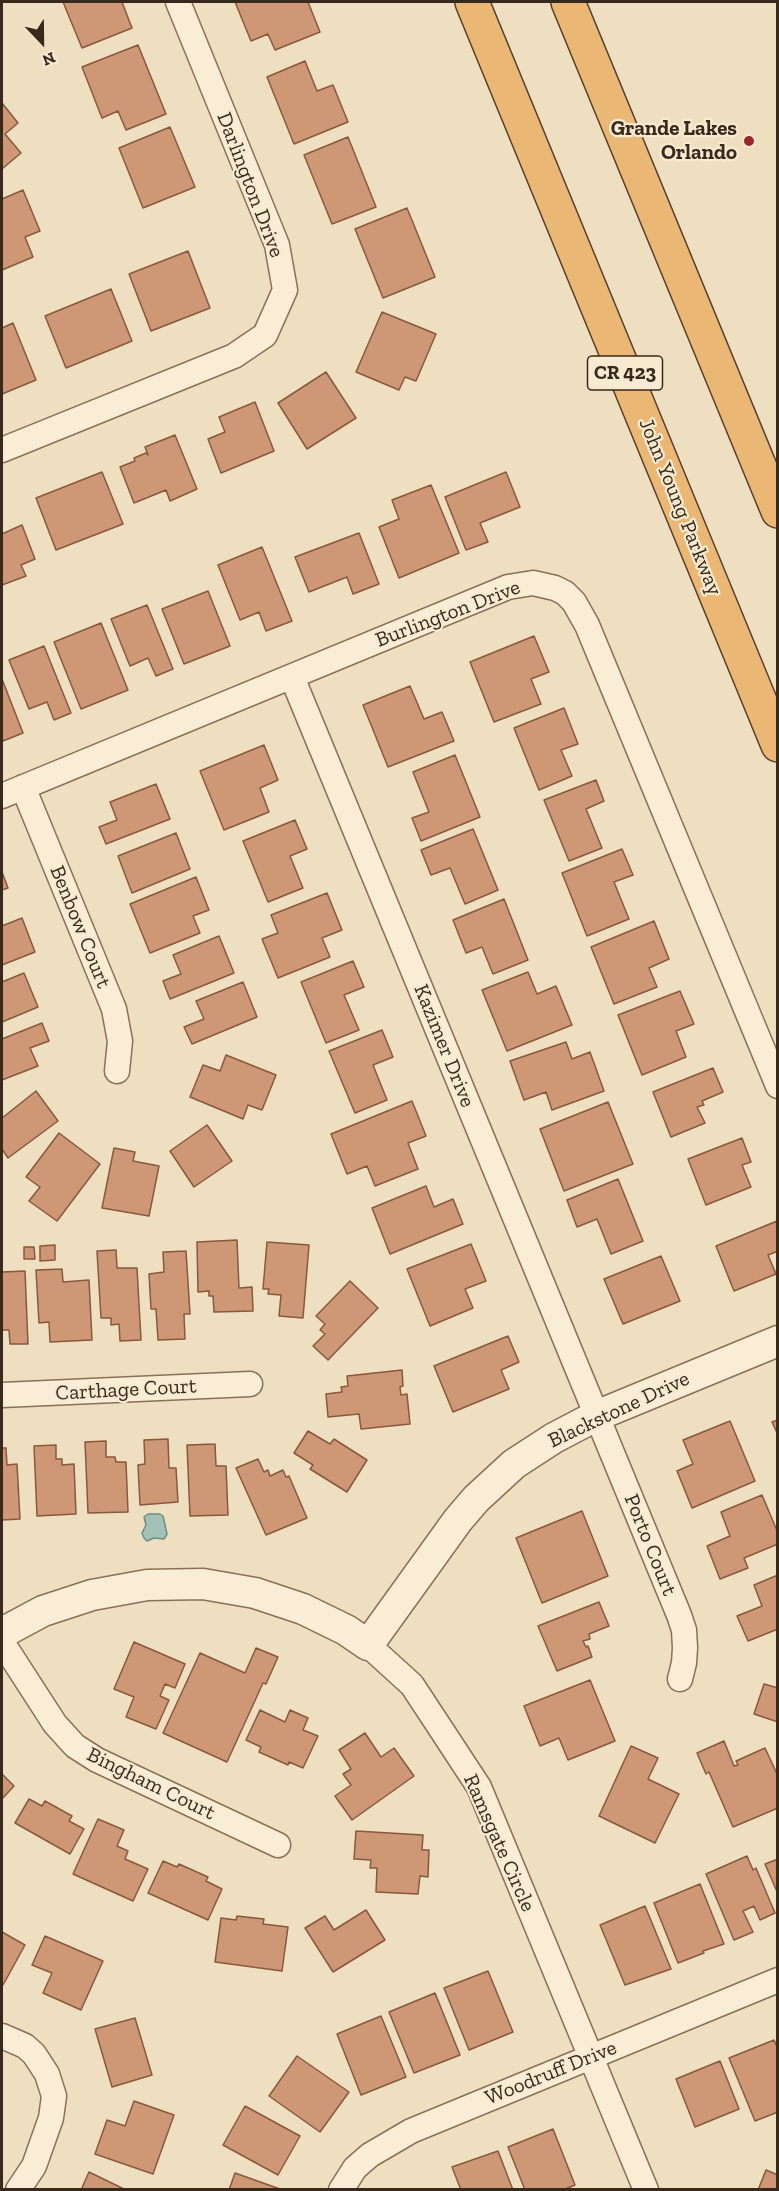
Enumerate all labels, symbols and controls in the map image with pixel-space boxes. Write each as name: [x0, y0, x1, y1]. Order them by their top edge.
north arrow: [12, 12, 72, 72]
text: N: [40, 48, 58, 70]
street label: Darlington Drive: [211, 109, 289, 261]
place label: Grande Lakes Orlando: [611, 116, 737, 166]
marker: Grande Lakes Orlando: [742, 134, 756, 148]
road number: CR 423: [588, 356, 662, 390]
street label: John Young Parkway: [633, 415, 727, 599]
street label: Burlington Drive: [372, 575, 524, 653]
street label: Benbow Court: [44, 862, 116, 992]
street label: Kazimer Drive: [408, 981, 480, 1111]
street label: Blackstone Drive: [544, 1366, 694, 1454]
street label: Carthage Court: [55, 1374, 197, 1406]
street label: Porto Court: [618, 1491, 682, 1599]
street label: Bingham Court: [83, 1742, 219, 1826]
street label: Ramsgate Circle: [457, 1770, 541, 1916]
street label: Woodruff Drive: [482, 2035, 620, 2111]

